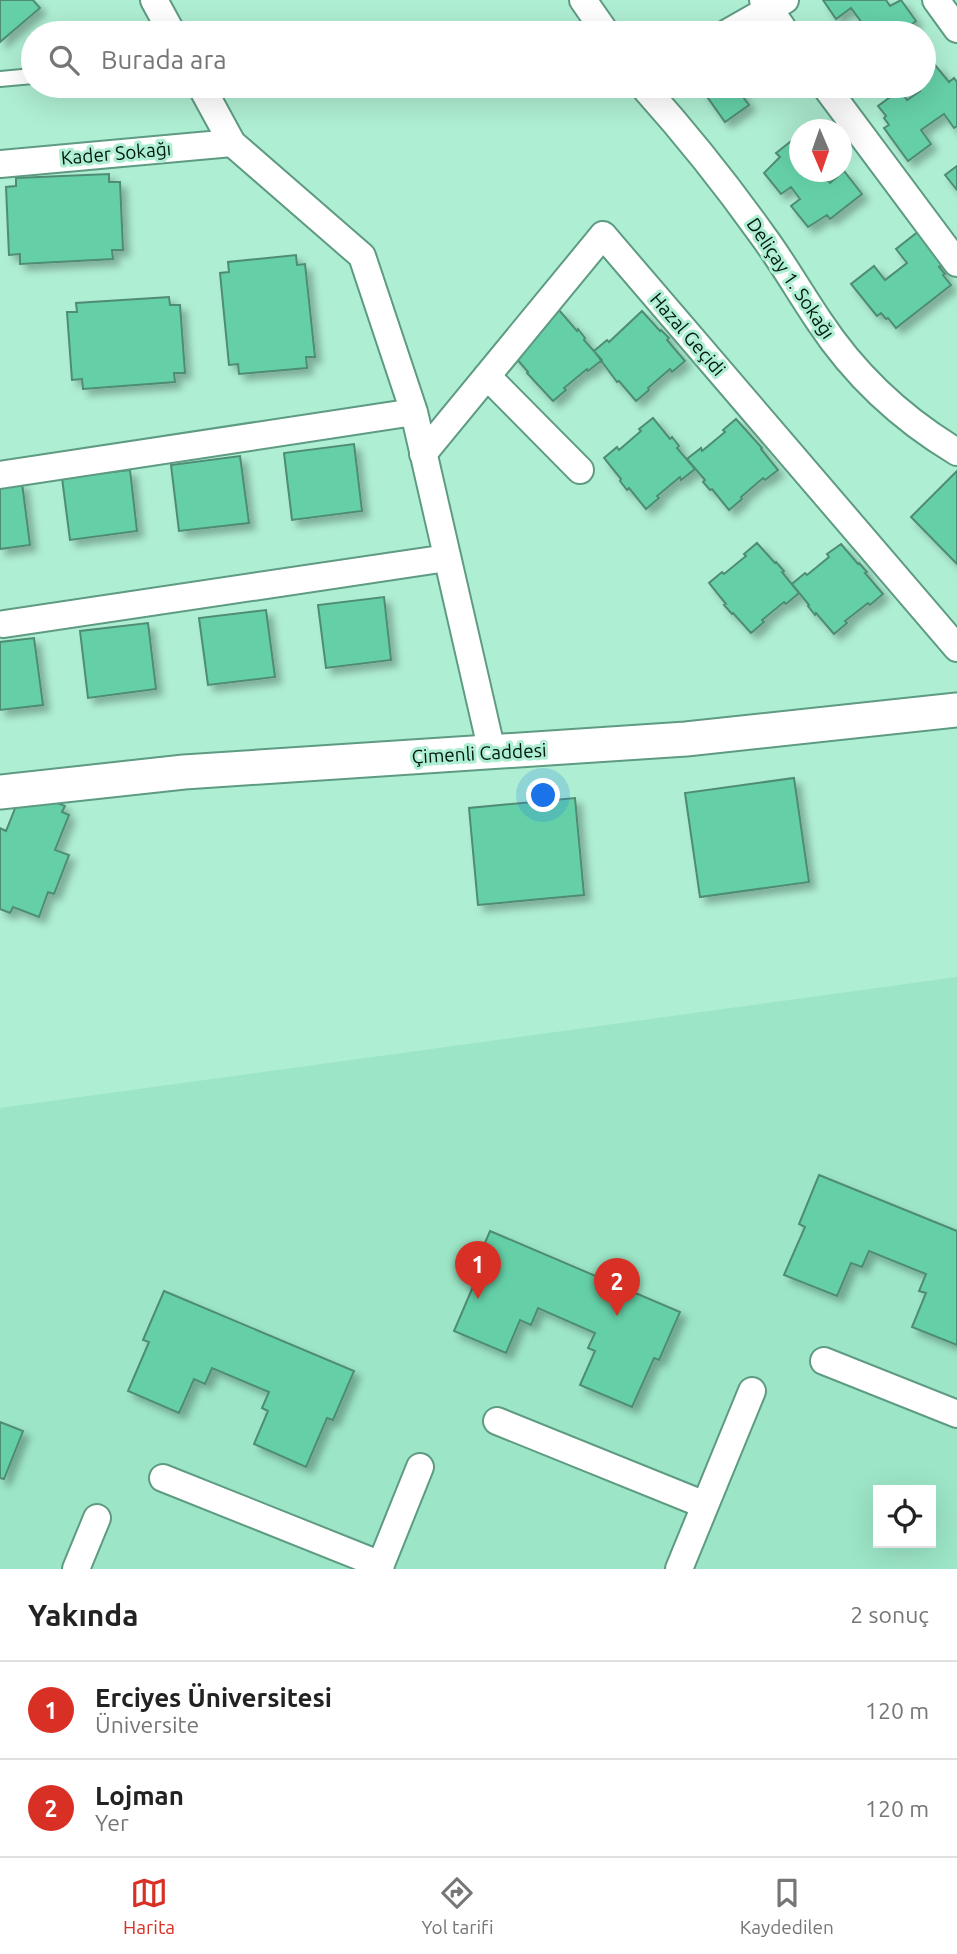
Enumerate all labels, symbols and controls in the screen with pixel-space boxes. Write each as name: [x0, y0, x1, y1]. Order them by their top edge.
search box: [21, 21, 936, 98]
icon: search: [45, 41, 83, 79]
text: Burada ara: [101, 45, 227, 74]
north arrow: [789, 119, 852, 182]
street label: Kader Sokağı: [60, 137, 172, 169]
street label: Deliçay 1. Sokağı: [742, 213, 840, 343]
street label: Hazal Geçidi: [646, 288, 730, 380]
street label: Çimenli Caddesi: [411, 738, 547, 768]
your location: [526, 778, 560, 812]
pin: 1: [455, 1241, 501, 1299]
pin: 2: [594, 1258, 640, 1316]
map controls: [873, 1485, 936, 1548]
button: locate: [873, 1485, 936, 1548]
text: Yakında: [28, 1598, 139, 1632]
text: 2 sonuç: [850, 1602, 929, 1627]
text: Erciyes Üniversitesi: [95, 1683, 332, 1712]
text: 1: [45, 1698, 57, 1723]
text: 120 m: [865, 1698, 929, 1723]
text: Üniversite: [95, 1712, 199, 1737]
text: Lojman: [95, 1781, 184, 1810]
text: 2: [45, 1796, 57, 1821]
text: 120 m: [865, 1796, 929, 1821]
text: Yer: [95, 1810, 129, 1835]
tab: Harita: [123, 1874, 175, 1938]
tab: Yol tarifi: [421, 1874, 494, 1938]
tab: Kaydedilen: [740, 1874, 834, 1938]

